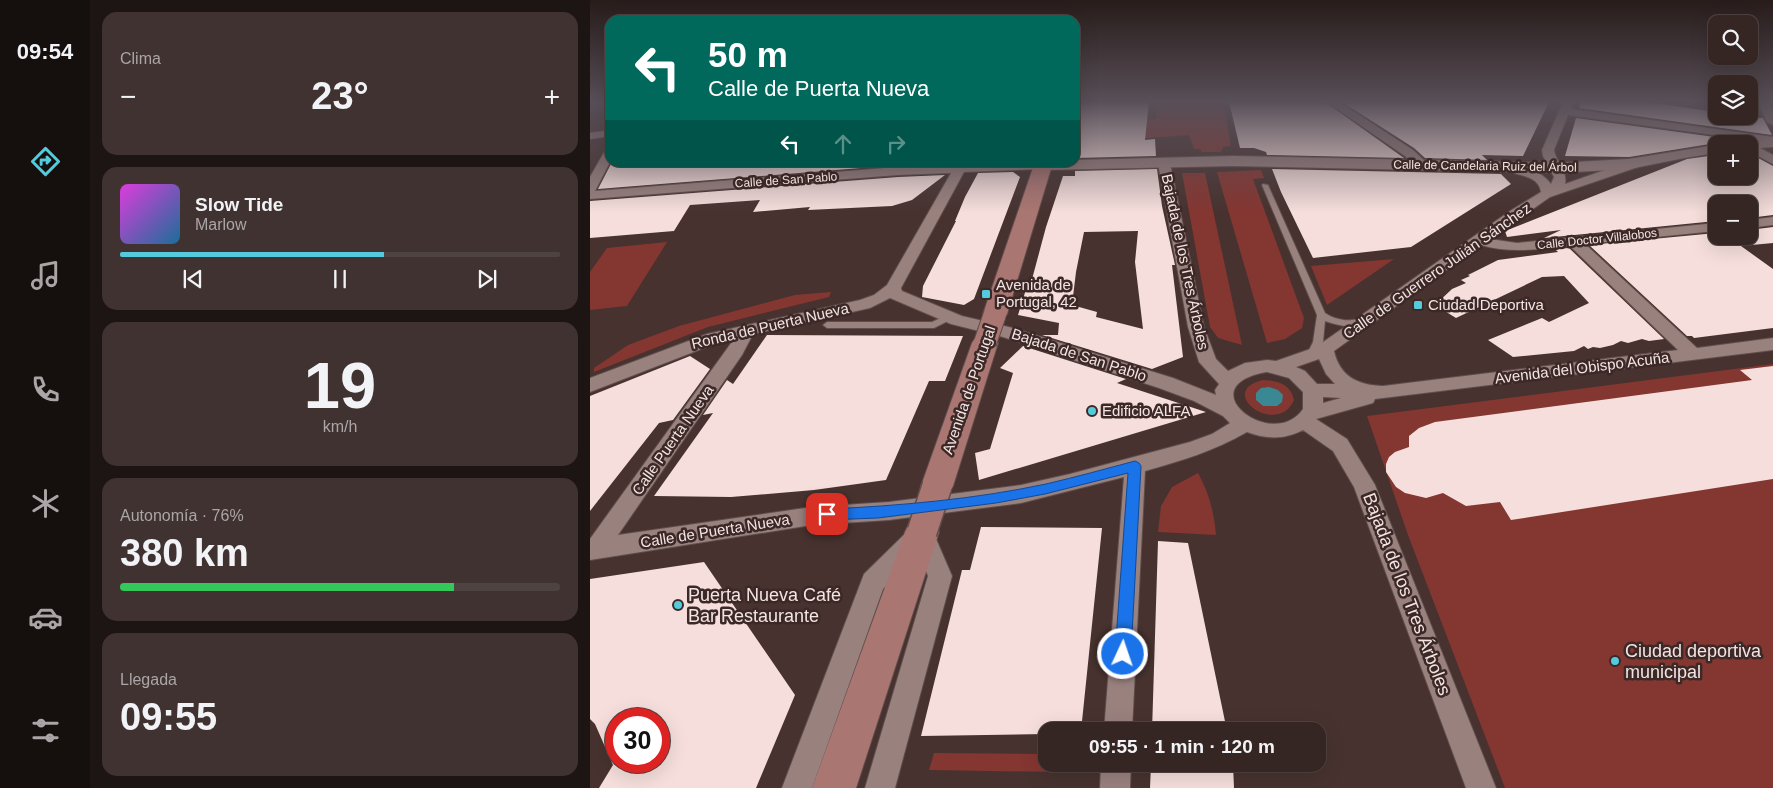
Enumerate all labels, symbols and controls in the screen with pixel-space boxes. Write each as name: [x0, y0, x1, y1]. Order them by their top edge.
map controls: [1708, 15, 1758, 245]
button: search: [1708, 15, 1758, 65]
icon: left: [625, 35, 690, 100]
text: 50 m: [708, 35, 788, 74]
text: 09:54: [17, 39, 73, 64]
text: Clima: [120, 50, 161, 67]
text: 23°: [311, 75, 369, 117]
button: layers: [1708, 75, 1758, 125]
text: Calle de Puerta Nueva: [708, 76, 929, 101]
text: −: [120, 81, 136, 112]
text: +: [544, 81, 560, 112]
icon: left: [776, 130, 804, 158]
icon: ahead: [829, 130, 857, 158]
icon: right: [882, 130, 910, 158]
button: +: [1708, 135, 1758, 185]
icon: directions: [28, 144, 63, 179]
street label: Calle de Candelaria Ruiz del Árbol: [1393, 156, 1577, 175]
street label: Calle de San Pablo: [734, 169, 838, 191]
street label: Bajada de los Tres Árboles: [1159, 172, 1212, 351]
text: Slow Tide: [195, 194, 283, 215]
button: −: [1708, 195, 1758, 245]
street label: Calle de Guerrero Julián Sánchez: [1340, 199, 1534, 342]
text: Marlow: [195, 216, 247, 233]
street label: Calle Doctor Villalobos: [1536, 226, 1658, 252]
icon: music: [28, 258, 63, 293]
icon: previous: [179, 265, 207, 293]
icon: pause: [326, 265, 354, 293]
icon: next: [473, 265, 501, 293]
place label: Avenida de Portugal, 42: [996, 276, 1077, 310]
marker: Avenida de Portugal, 42: [980, 288, 992, 300]
place label: Ciudad Deportiva: [1428, 296, 1545, 313]
street label: Ronda de Puerta Nueva: [690, 299, 851, 352]
marker: Ciudad Deportiva: [1412, 299, 1424, 311]
street label: Avenida de Portugal: [939, 323, 999, 456]
street label: Bajada de San Pablo: [1010, 325, 1149, 384]
street label: Avenida del Obispo Acuña: [1494, 348, 1671, 387]
text: 19: [304, 349, 376, 422]
icon: phone: [28, 372, 63, 407]
street label: Calle Puerta Nueva: [628, 381, 717, 498]
place label: Edificio ALFA: [1102, 402, 1190, 419]
marker: Edificio ALFA: [1086, 405, 1098, 417]
text: km/h: [323, 418, 357, 435]
icon: climate: [28, 486, 63, 521]
street label: Bajada de los Tres Árboles: [1359, 490, 1455, 698]
pin: [806, 493, 848, 535]
icon: arrive: [813, 500, 841, 528]
text: Autonomía · 76%: [120, 507, 244, 524]
street label: Calle de Puerta Nueva: [639, 510, 791, 551]
text: 380 km: [120, 532, 249, 574]
place label: Puerta Nueva Café Bar Restaurante: [688, 585, 841, 626]
marker: Puerta Nueva Café Bar Restaurante: [672, 599, 684, 611]
icon: car: [28, 600, 63, 635]
position arrow: [1096, 627, 1148, 679]
place label: Ciudad deportiva municipal: [1625, 641, 1762, 682]
marker: Ciudad deportiva municipal: [1609, 655, 1621, 667]
text: Llegada: [120, 671, 177, 688]
text: 09:55: [120, 696, 217, 738]
speed limit sign: 30: [605, 708, 670, 773]
icon: filters: [28, 713, 63, 748]
text: 09:55 · 1 min · 120 m: [1089, 736, 1275, 757]

